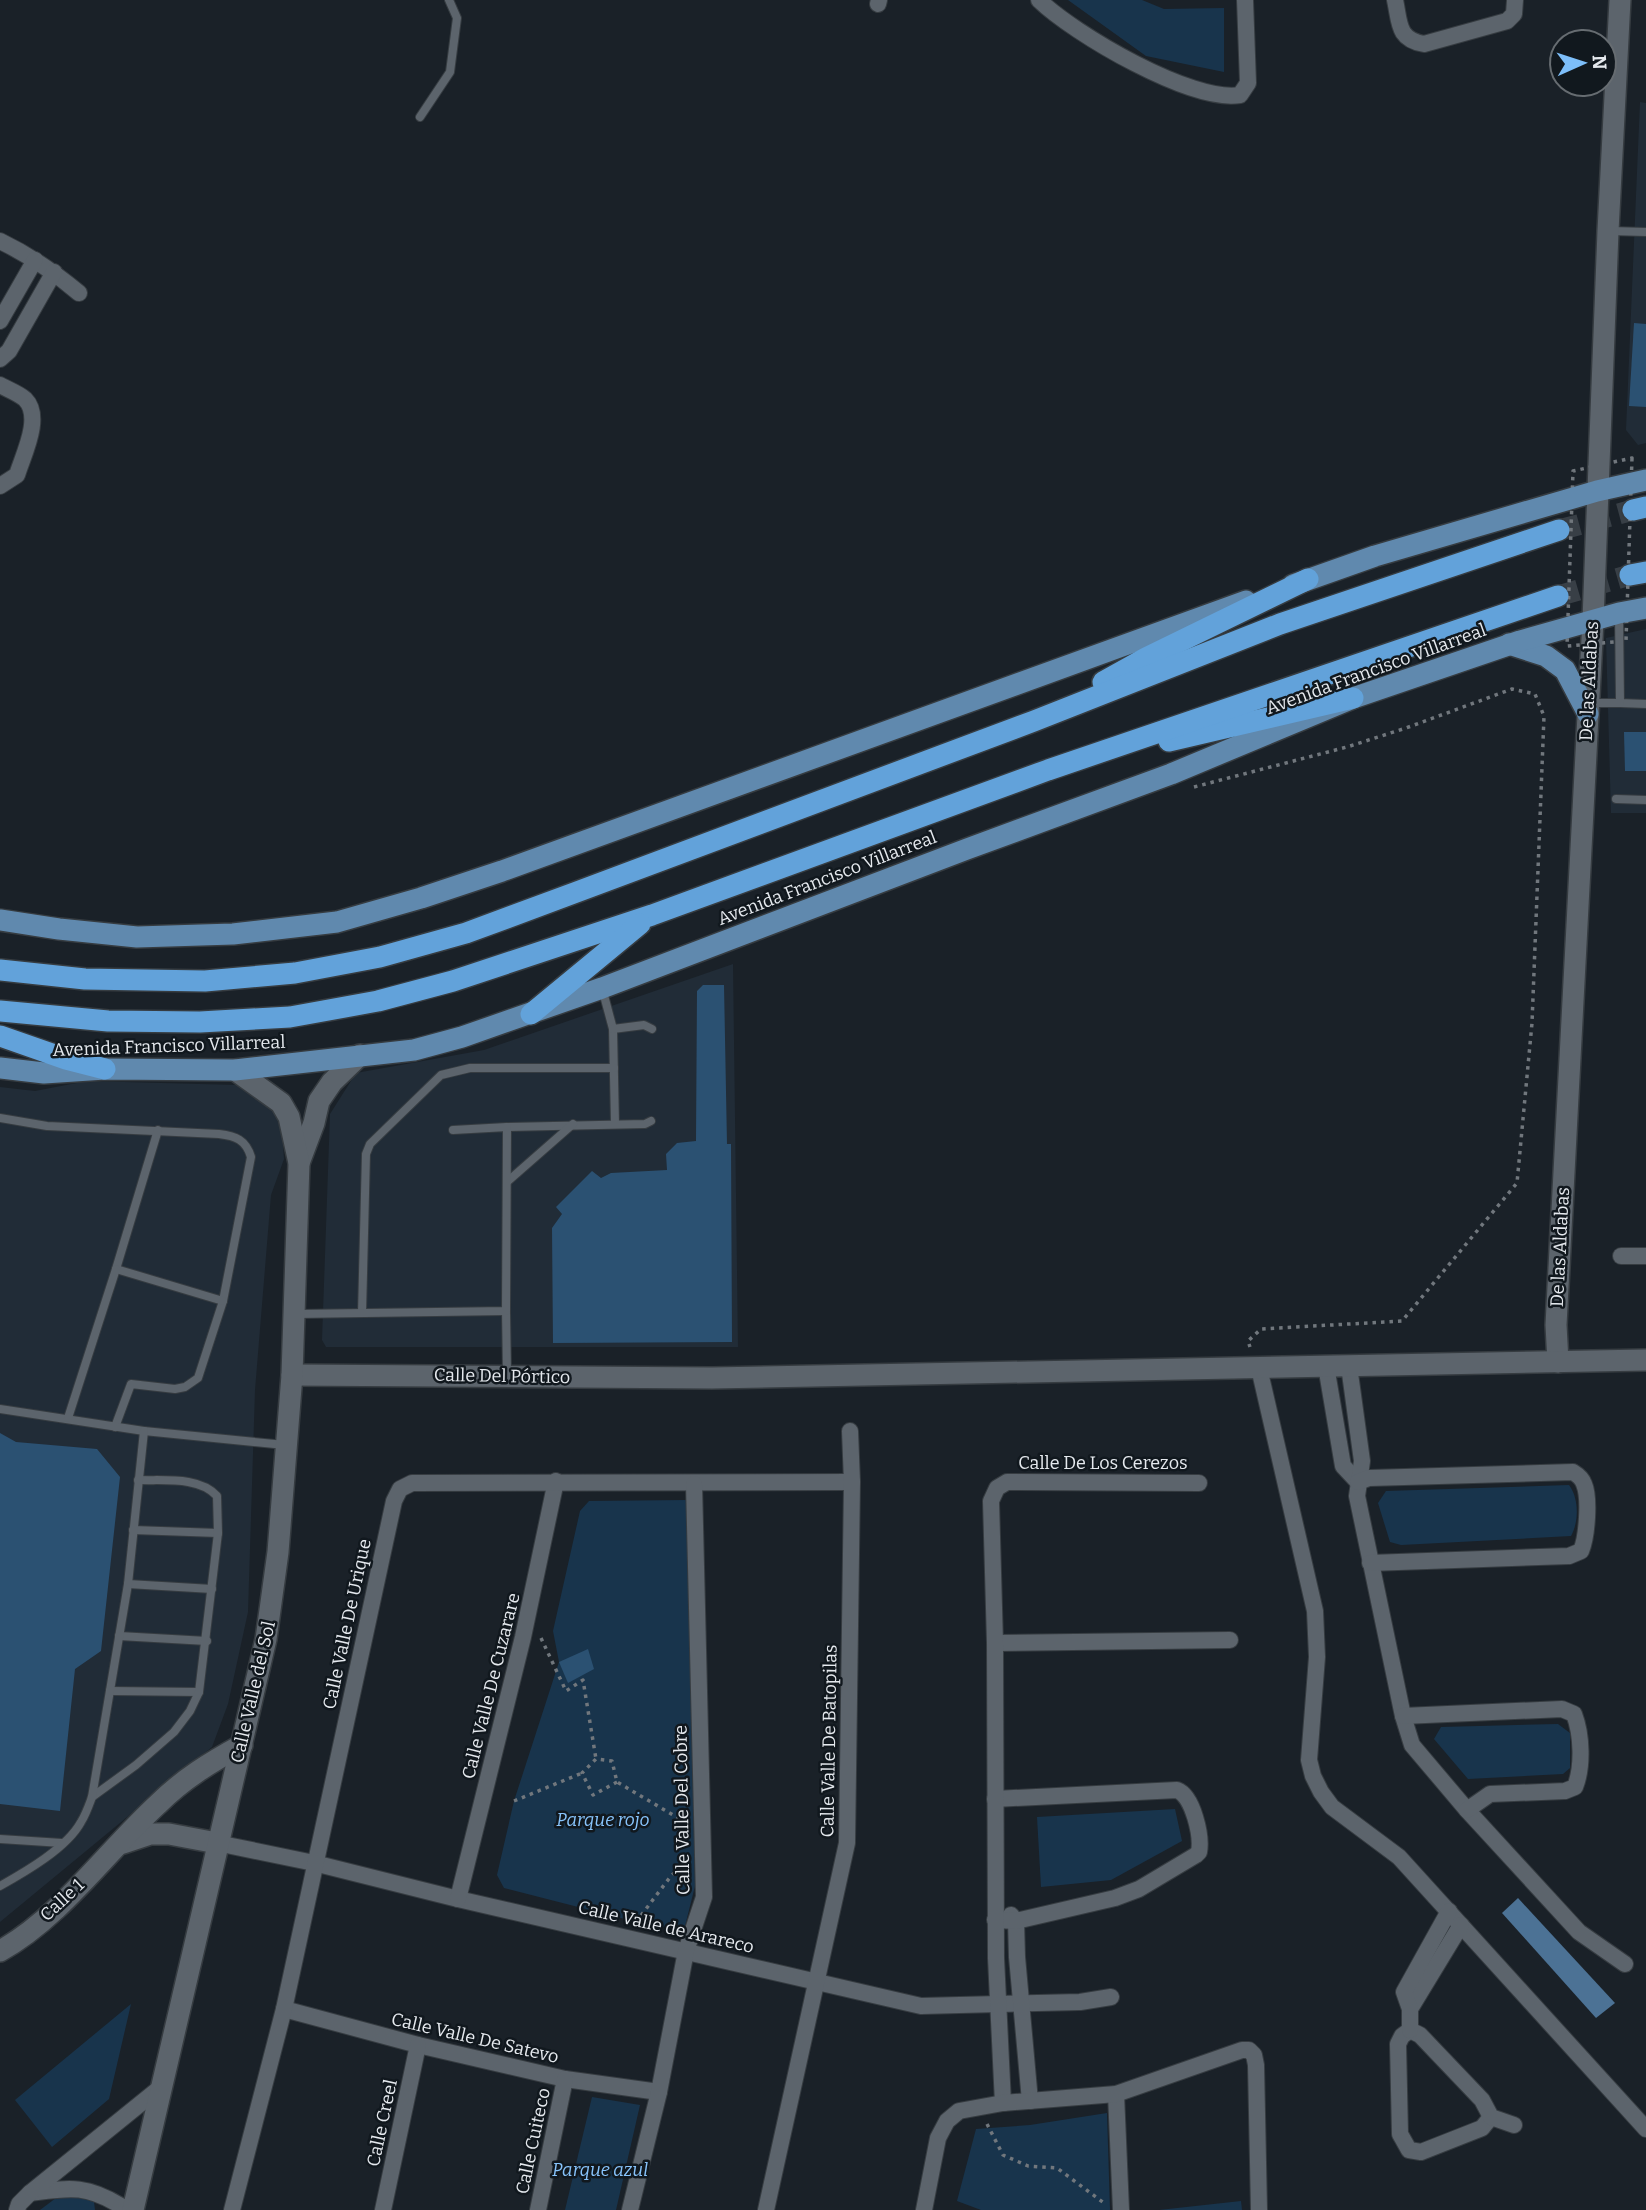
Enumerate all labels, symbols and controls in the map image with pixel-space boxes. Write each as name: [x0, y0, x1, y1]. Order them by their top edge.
north arrow: [1548, 28, 1618, 98]
text: N: [1588, 54, 1611, 70]
street label: Avenida Francisco Villarreal: [1263, 619, 1489, 719]
street label: De las Aldabas: [1575, 620, 1603, 742]
street label: Avenida Francisco Villarreal: [714, 826, 940, 930]
street label: Avenida Francisco Villarreal: [52, 1031, 286, 1061]
street label: De las Aldabas: [1546, 1186, 1574, 1308]
street label: Calle Del Pórtico: [434, 1364, 570, 1388]
street label: Calle De Los Cerezos: [1018, 1452, 1188, 1474]
street label: Calle Valle De Urique: [318, 1537, 376, 1711]
street label: Calle Valle De Cuzarare: [457, 1591, 525, 1781]
street label: Calle Valle del Sol: [226, 1619, 280, 1765]
street label: Calle Valle De Batopilas: [816, 1644, 842, 1838]
street label: Calle Valle Del Cobre: [670, 1725, 694, 1895]
park label: Parque rojo: [556, 1809, 650, 1831]
street label: Calle 1: [35, 1874, 89, 1926]
street label: Calle Valle de Arareco: [576, 1896, 756, 1958]
street label: Calle Valle De Satevo: [389, 2008, 561, 2068]
street label: Calle Creel: [362, 2077, 402, 2169]
street label: Calle Cuiteco: [511, 2086, 555, 2196]
park label: Parque azul: [552, 2159, 648, 2181]

